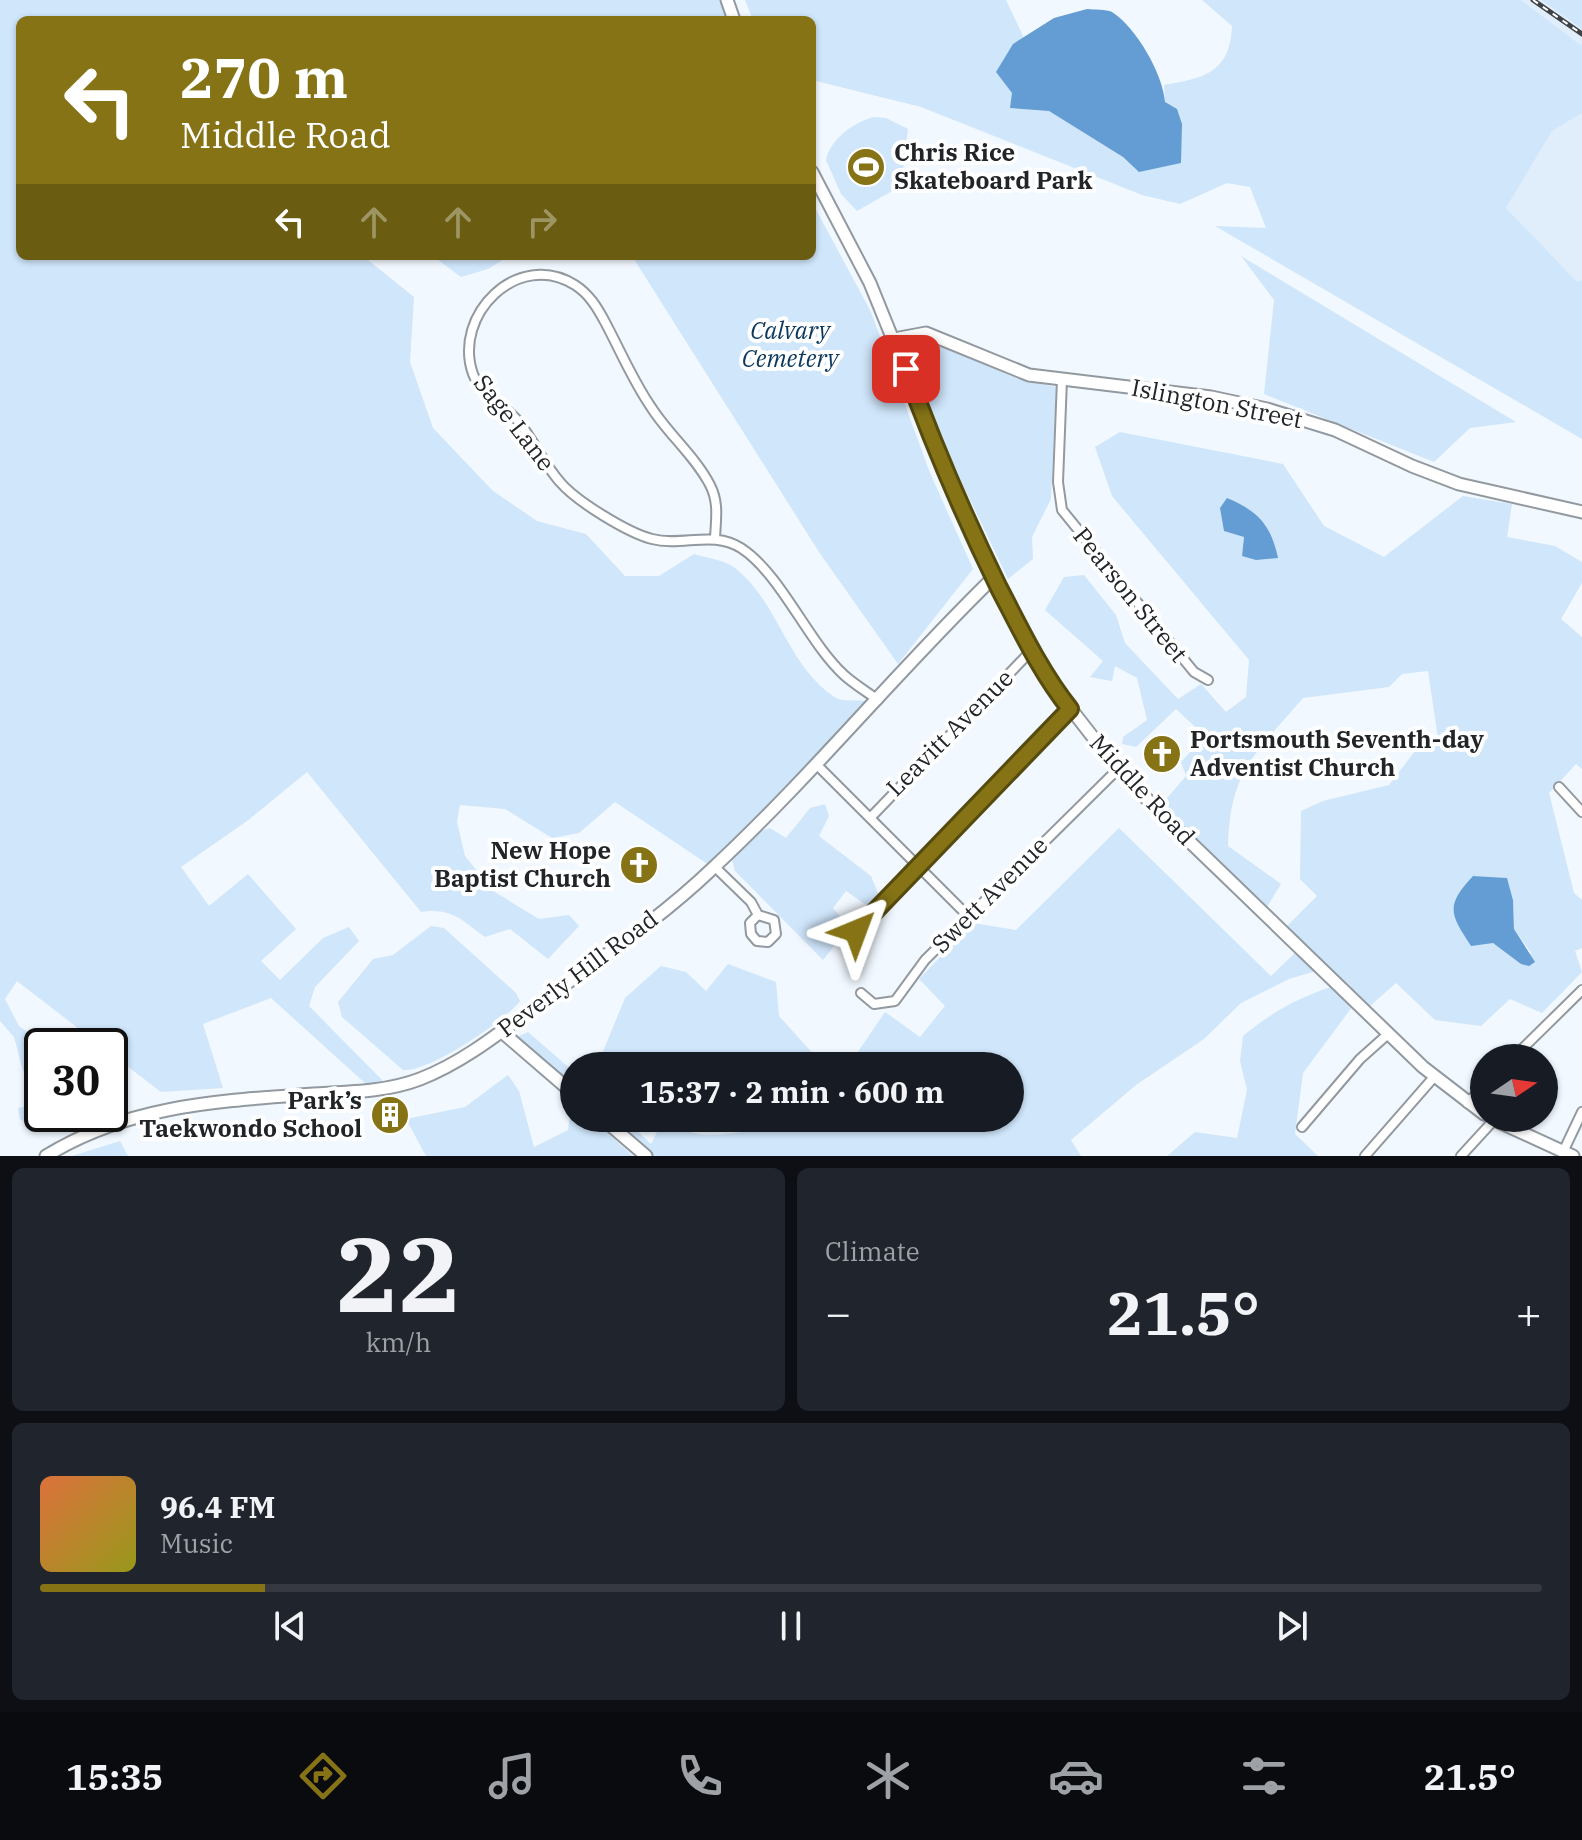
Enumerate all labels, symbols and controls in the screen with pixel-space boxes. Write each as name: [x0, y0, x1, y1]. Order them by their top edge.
text: 270 m: [180, 41, 348, 113]
icon: left: [48, 48, 152, 152]
text: Middle Road: [180, 111, 391, 158]
place label: Chris Rice Skateboard Park: [894, 136, 1092, 196]
sports icon: Chris Rice Skateboard Park: [845, 146, 887, 188]
icon: left: [268, 200, 312, 244]
icon: ahead: [352, 200, 396, 244]
icon: ahead: [436, 200, 480, 244]
icon: right: [520, 200, 564, 244]
park label: Calvary Cemetery: [742, 314, 840, 374]
pin: [872, 335, 940, 403]
icon: arrive: [884, 347, 928, 391]
street label: Sage Lane: [467, 368, 562, 477]
street label: Islington Street: [1129, 371, 1305, 435]
street label: Pearson Street: [1066, 520, 1195, 669]
street label: Leavitt Avenue: [879, 662, 1020, 803]
place label: Portsmouth Seventh-day Adventist Church: [1190, 723, 1484, 783]
street label: Middle Road: [1083, 727, 1202, 852]
church icon: Portsmouth Seventh-day Adventist Church: [1141, 733, 1183, 775]
street label: Swett Avenue: [924, 829, 1054, 959]
place label: New Hope Baptist Church: [434, 834, 611, 894]
church icon: New Hope Baptist Church: [618, 844, 660, 886]
position arrow: [814, 889, 898, 973]
street label: Peverly Hill Road: [491, 902, 664, 1044]
speed limit sign: 30: [24, 1028, 128, 1132]
north arrow: [1470, 1044, 1558, 1132]
map controls: [1470, 1044, 1558, 1132]
text: 15:37 · 2 min · 600 m: [640, 1072, 944, 1111]
place label: Park’s Taekwondo School: [139, 1084, 362, 1144]
building icon: Park’s Taekwondo School: [369, 1094, 411, 1136]
text: 22: [336, 1205, 461, 1341]
text: Climate: [825, 1234, 920, 1268]
text: 21.5°: [1107, 1273, 1260, 1352]
text: −: [825, 1284, 851, 1341]
text: +: [1516, 1284, 1542, 1341]
text: km/h: [366, 1325, 431, 1359]
text: 96.4 FM: [160, 1487, 275, 1526]
text: Music: [160, 1526, 233, 1560]
icon: previous: [268, 1604, 312, 1648]
icon: pause: [769, 1604, 813, 1648]
icon: next: [1270, 1604, 1314, 1648]
icon: directions: [295, 1748, 351, 1804]
icon: music: [484, 1748, 540, 1804]
icon: phone: [672, 1748, 728, 1804]
icon: climate: [860, 1748, 916, 1804]
icon: car: [1048, 1748, 1104, 1804]
icon: filters: [1236, 1748, 1292, 1804]
text: 15:35: [66, 1753, 163, 1800]
text: 21.5°: [1424, 1753, 1516, 1800]

